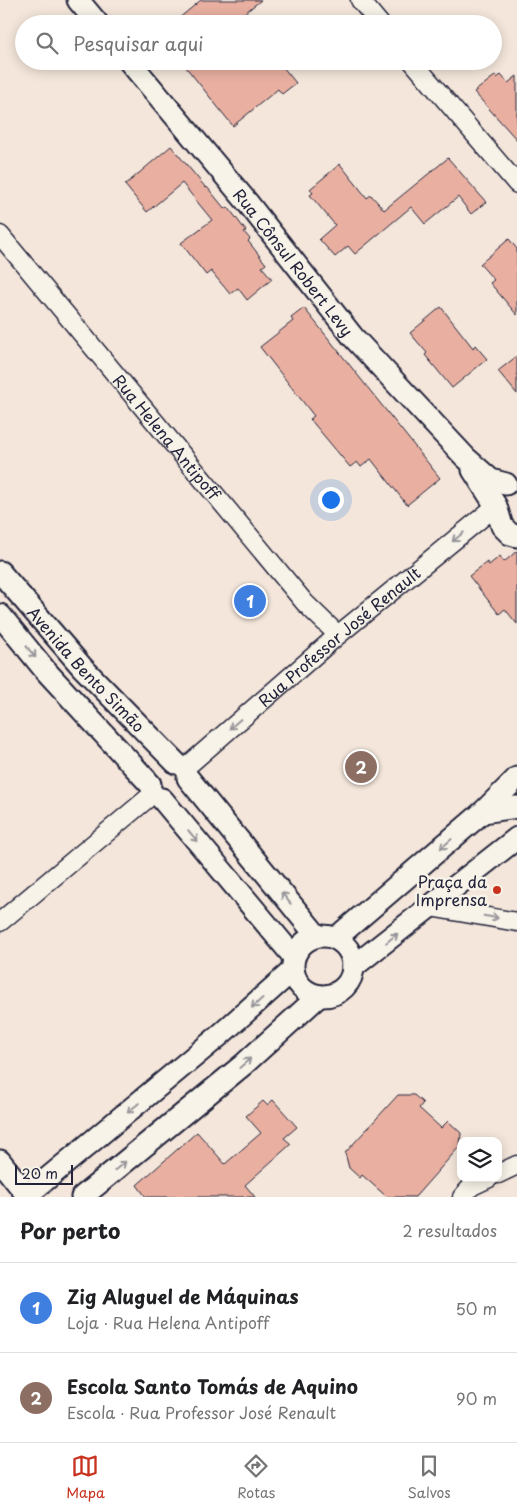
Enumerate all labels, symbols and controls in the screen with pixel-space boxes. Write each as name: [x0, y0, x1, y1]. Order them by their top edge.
search box: [15, 15, 502, 70]
icon: search: [33, 29, 61, 57]
text: Pesquisar aqui: [73, 29, 203, 57]
street label: Rua Cônsul Robert Levy: [228, 183, 360, 341]
street label: Rua Helena Antipoff: [108, 369, 228, 506]
your location: [318, 487, 344, 513]
one-way arrow: [452, 532, 465, 543]
street label: Rua Professor José Renault: [252, 560, 426, 712]
pin: 1: [234, 582, 266, 620]
street label: Avenida Bento Simão: [22, 601, 151, 737]
one-way arrow: [25, 646, 36, 659]
one-way arrow: [229, 718, 242, 730]
pin: 2: [345, 748, 377, 786]
one-way arrow: [188, 829, 199, 842]
one-way arrow: [440, 838, 453, 849]
place label: Praça da Imprensa: [416, 869, 487, 911]
marker: Praça da Imprensa: [491, 884, 503, 896]
one-way arrow: [281, 892, 292, 905]
one-way arrow: [483, 913, 499, 923]
one-way arrow: [385, 932, 398, 943]
one-way arrow: [250, 997, 263, 1009]
one-way arrow: [239, 1057, 252, 1069]
one-way arrow: [126, 1103, 139, 1114]
map controls: [457, 1137, 502, 1182]
button: layers: [457, 1137, 502, 1182]
one-way arrow: [113, 1161, 126, 1172]
scale bar: [15, 1162, 72, 1185]
text: 20 m: [22, 1163, 58, 1184]
text: Por perto: [20, 1214, 120, 1246]
text: 2 resultados: [403, 1218, 497, 1242]
text: Zig Aluguel de Máquinas: [67, 1282, 299, 1310]
text: 1: [32, 1296, 40, 1320]
text: 50 m: [456, 1296, 497, 1320]
text: Loja · Rua Helena Antipoff: [67, 1310, 269, 1334]
text: Escola Santo Tomás de Aquino: [67, 1372, 358, 1400]
text: 2: [30, 1386, 42, 1410]
text: 90 m: [456, 1386, 497, 1410]
text: Escola · Rua Professor José Renault: [67, 1400, 336, 1424]
tab: Mapa: [66, 1452, 105, 1503]
tab: Rotas: [237, 1452, 275, 1503]
tab: Salvos: [408, 1452, 451, 1503]

